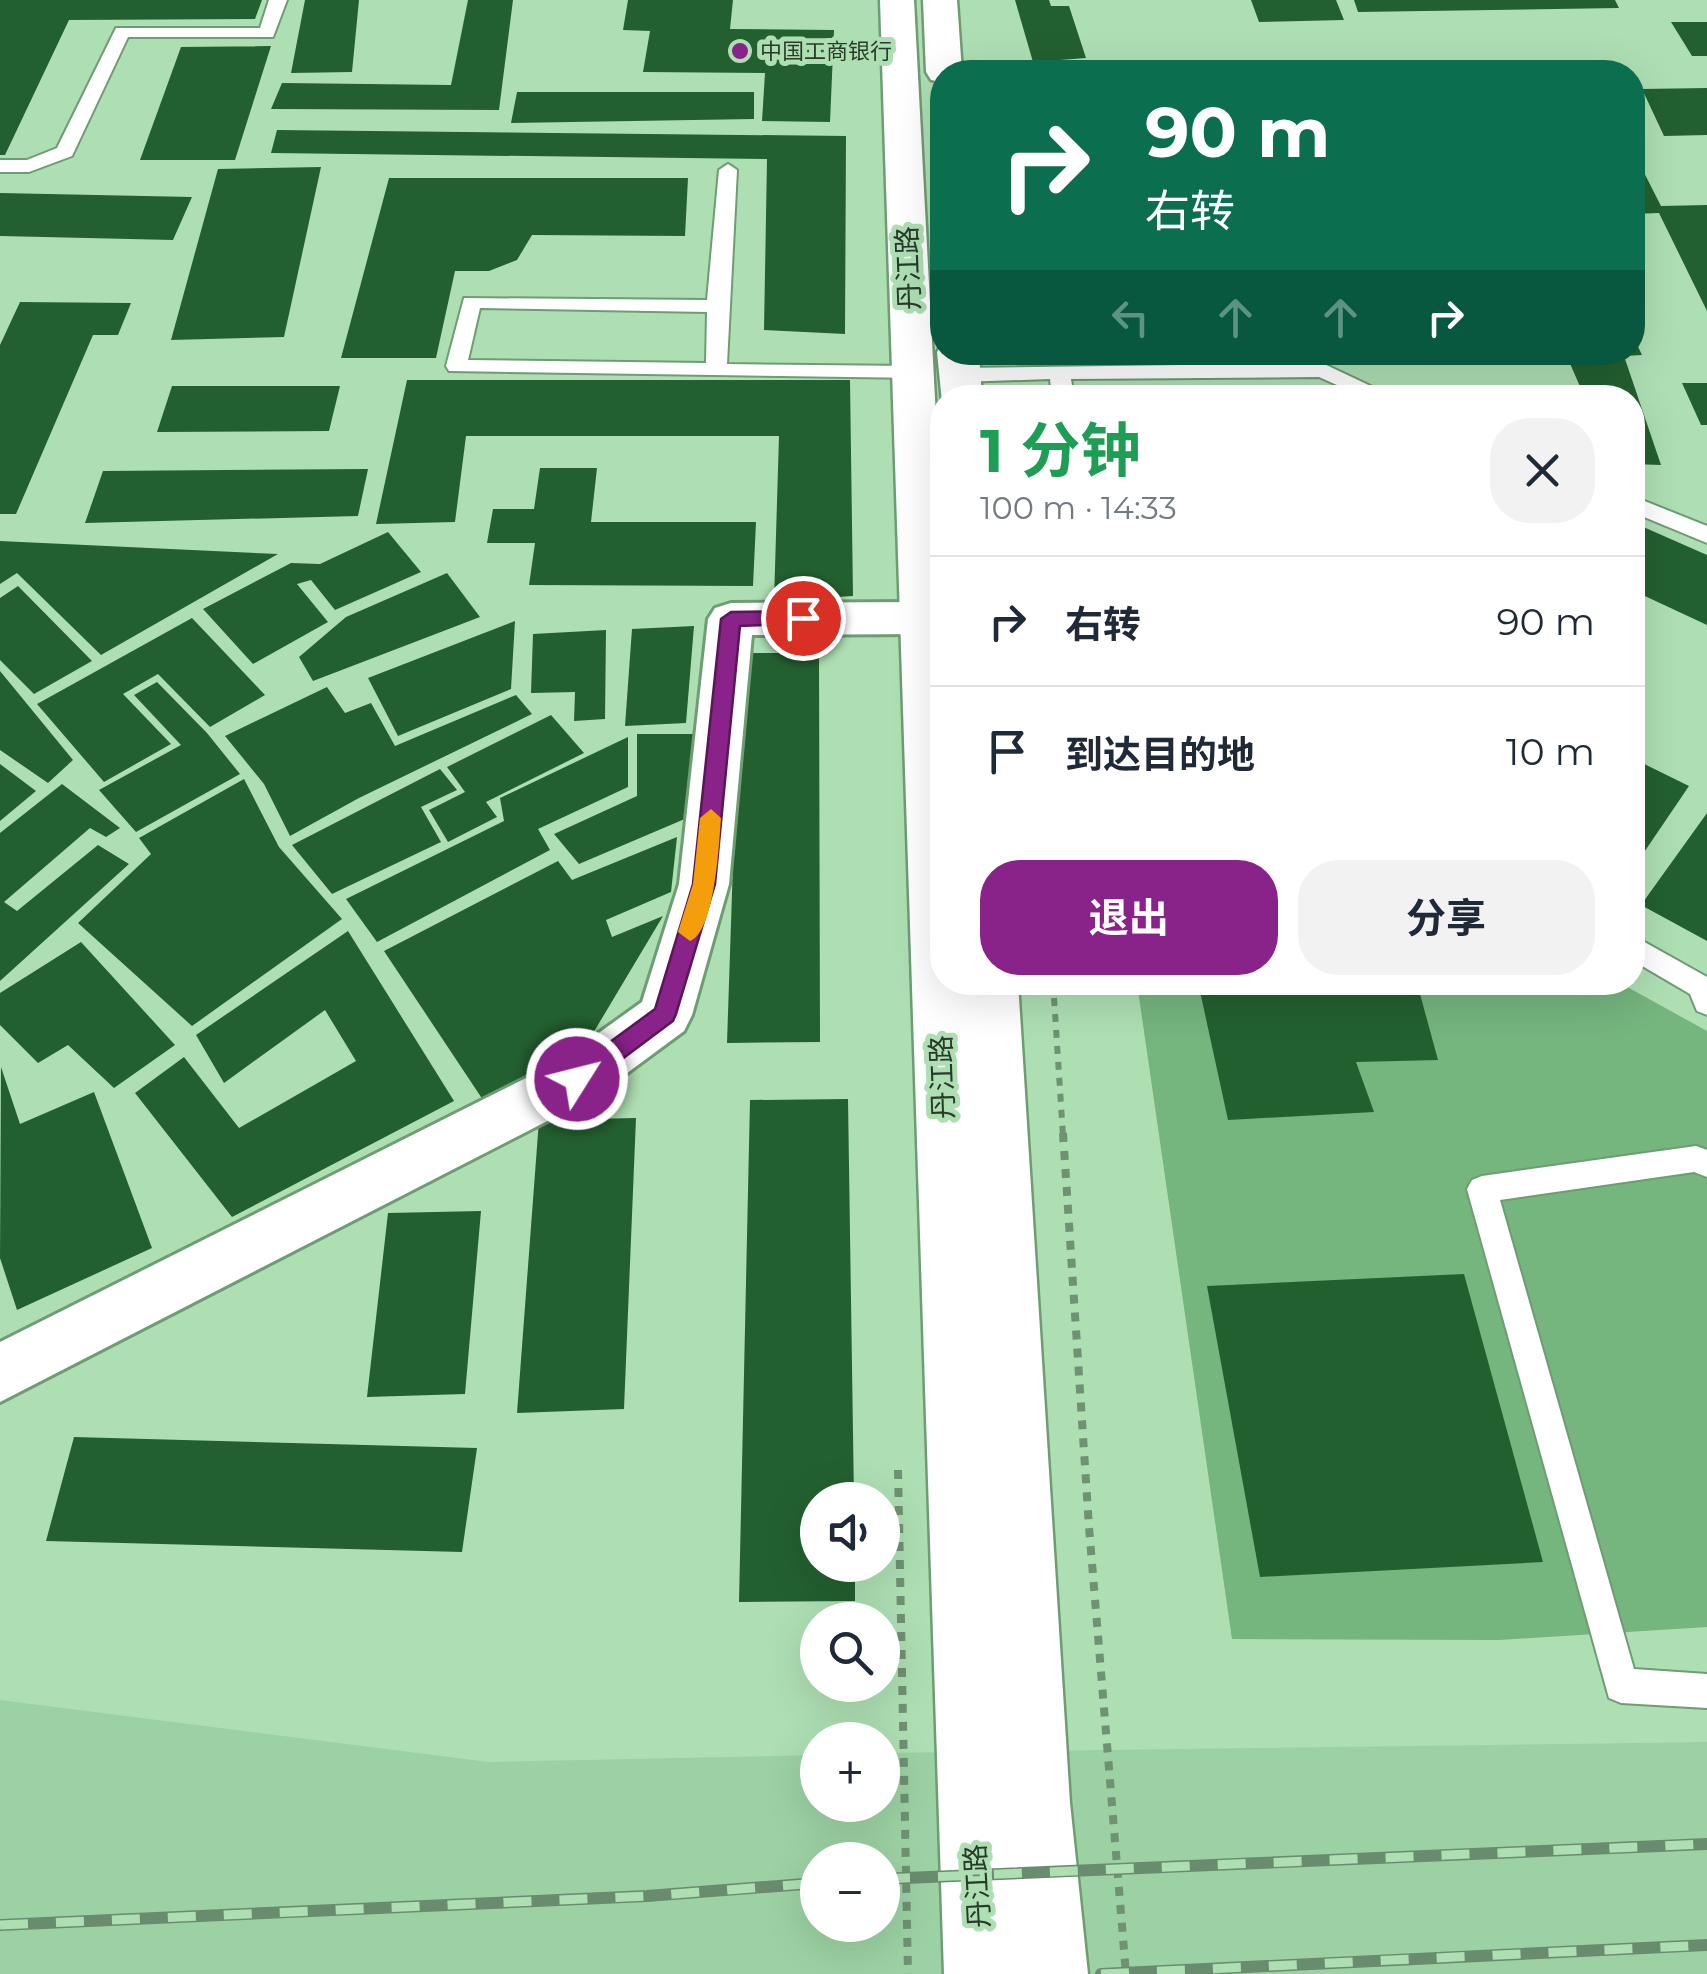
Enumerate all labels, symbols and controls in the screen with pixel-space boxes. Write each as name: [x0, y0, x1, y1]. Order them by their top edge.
place label: 中国工商银行: [760, 38, 892, 65]
marker: 中国工商银行: [729, 40, 751, 62]
text: 90 m: [1145, 89, 1330, 175]
icon: right: [980, 100, 1110, 230]
text: 右转: [1145, 183, 1235, 238]
street label: 丹江路: [890, 225, 926, 311]
icon: left: [1103, 290, 1158, 345]
icon: ahead: [1208, 290, 1263, 345]
icon: ahead: [1313, 290, 1368, 345]
icon: right: [1418, 290, 1473, 345]
text: 1 分钟: [980, 414, 1141, 487]
button: close: [1490, 418, 1595, 523]
text: 100 m · 14:33: [980, 488, 1177, 527]
pin: [761, 576, 846, 661]
icon: arrive: [776, 591, 831, 646]
icon: right: [980, 594, 1035, 649]
text: 90 m: [1496, 598, 1595, 645]
text: 右转: [1065, 601, 1141, 648]
icon: arrive: [980, 724, 1035, 779]
text: 10 m: [1506, 728, 1595, 775]
text: 到达目的地: [1065, 731, 1255, 778]
button: 退出: [980, 860, 1278, 975]
button: 分享: [1298, 860, 1595, 975]
position arrow: [525, 1027, 629, 1131]
street label: 丹江路: [924, 1034, 960, 1120]
map controls: [800, 1482, 900, 1942]
button: sound: [800, 1482, 900, 1582]
button: search: [800, 1602, 900, 1702]
button: +: [800, 1722, 900, 1822]
button: −: [800, 1842, 900, 1942]
street label: 丹江路: [958, 1843, 996, 1929]

